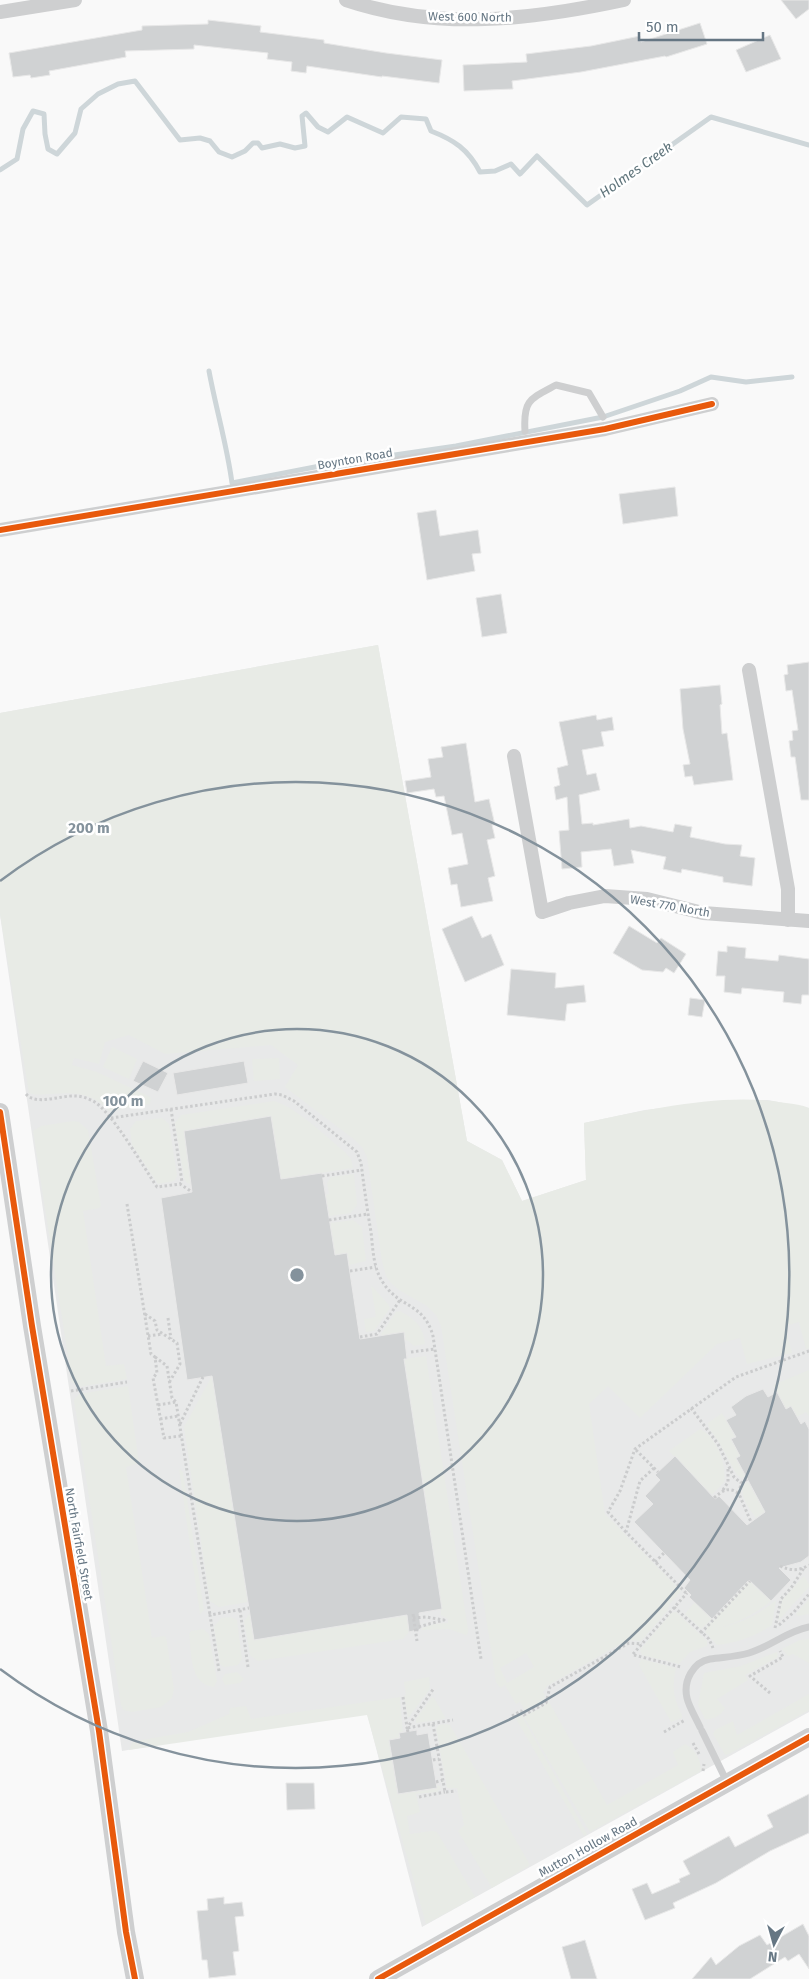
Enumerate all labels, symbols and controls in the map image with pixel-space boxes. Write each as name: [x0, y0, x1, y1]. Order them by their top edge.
street label: West 600 North: [428, 9, 512, 25]
scale bar: [639, 10, 763, 42]
text: 50 m: [646, 18, 679, 36]
water label: Holmes Creek: [596, 138, 676, 201]
street label: Boynton Road: [316, 445, 394, 473]
text: 200 m: [68, 819, 110, 837]
street label: West 770 North: [629, 892, 711, 920]
text: 100 m: [103, 1092, 143, 1110]
centre of rings: [288, 1266, 306, 1284]
street label: North Fairfield Street: [62, 1487, 96, 1602]
street label: Mutton Hollow Road: [536, 1814, 640, 1880]
north arrow: [749, 1919, 799, 1969]
text: N: [767, 1947, 778, 1965]

